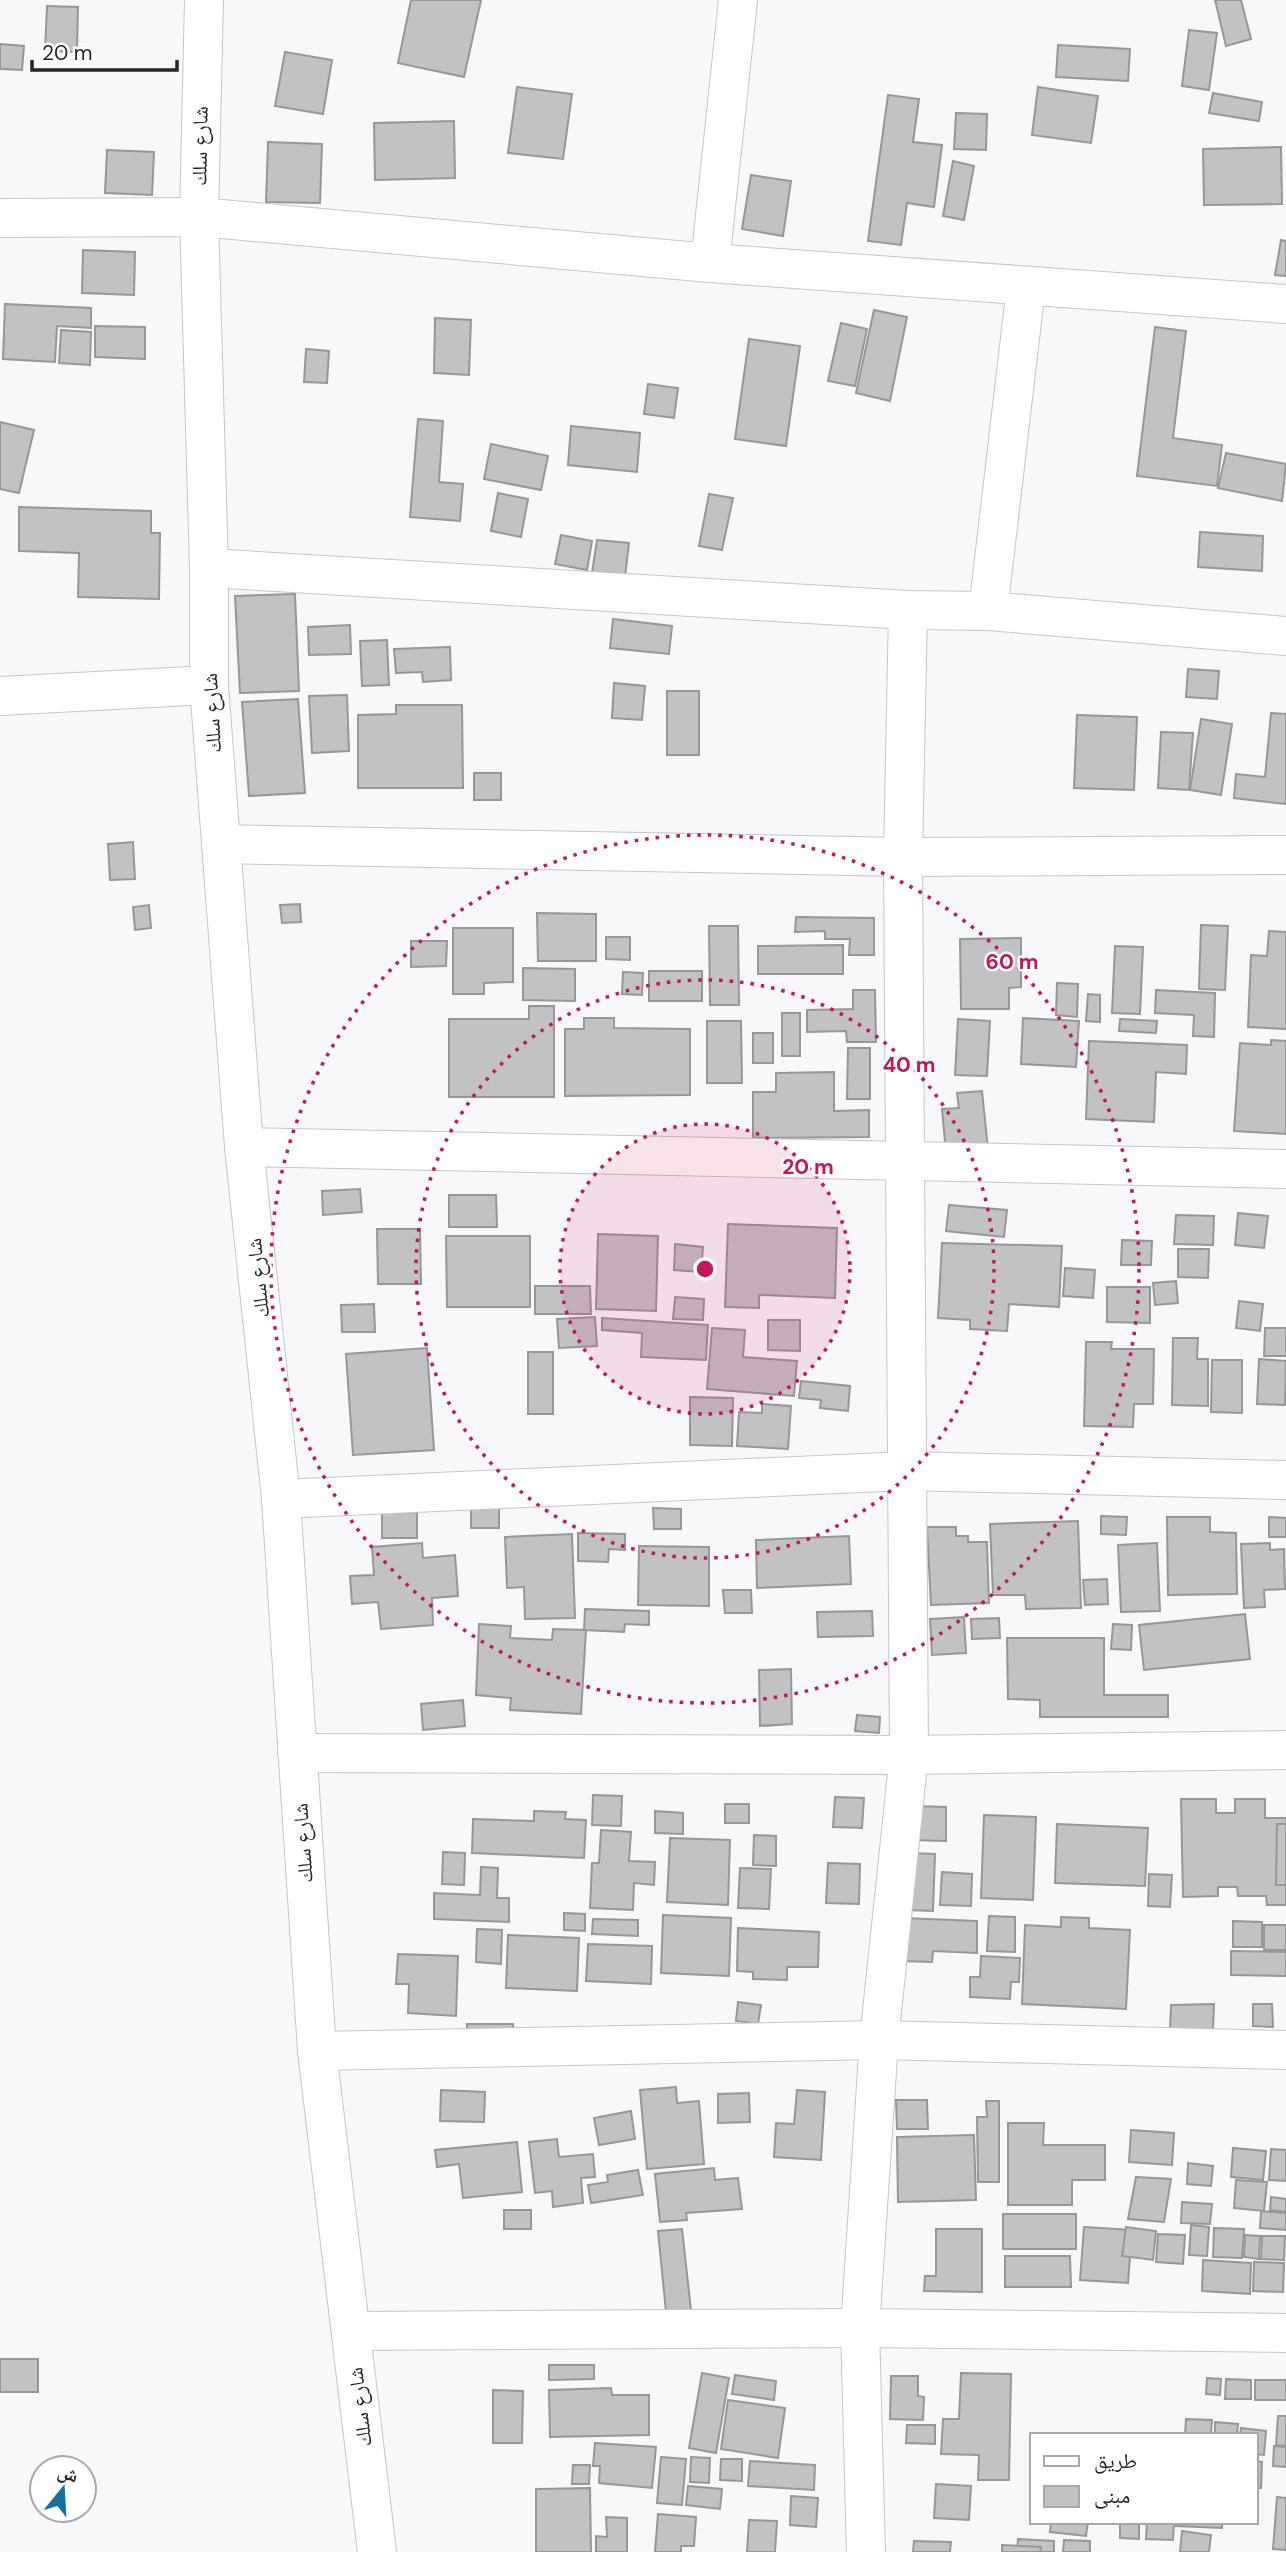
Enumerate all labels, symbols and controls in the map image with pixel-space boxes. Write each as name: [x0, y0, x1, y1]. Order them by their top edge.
scale bar: [32, 28, 177, 72]
text: 20 m: [42, 39, 93, 67]
street label: شارع سلك: [185, 106, 215, 186]
street label: شارع سلك: [196, 672, 228, 754]
text: 60 m: [986, 948, 1038, 976]
text: 40 m: [882, 1051, 936, 1079]
text: 20 m: [782, 1153, 834, 1181]
street label: شارع سلك: [240, 1237, 276, 1319]
centre of rings: [693, 1257, 717, 1281]
street label: شارع سلك: [286, 1802, 320, 1884]
street label: شارع سلك: [341, 2366, 379, 2448]
legend: [1030, 2433, 1258, 2524]
text: طريق: [1094, 2447, 1137, 2475]
north arrow: [28, 2454, 98, 2524]
text: ش: [55, 2458, 82, 2488]
text: مبنى: [1094, 2482, 1130, 2510]

